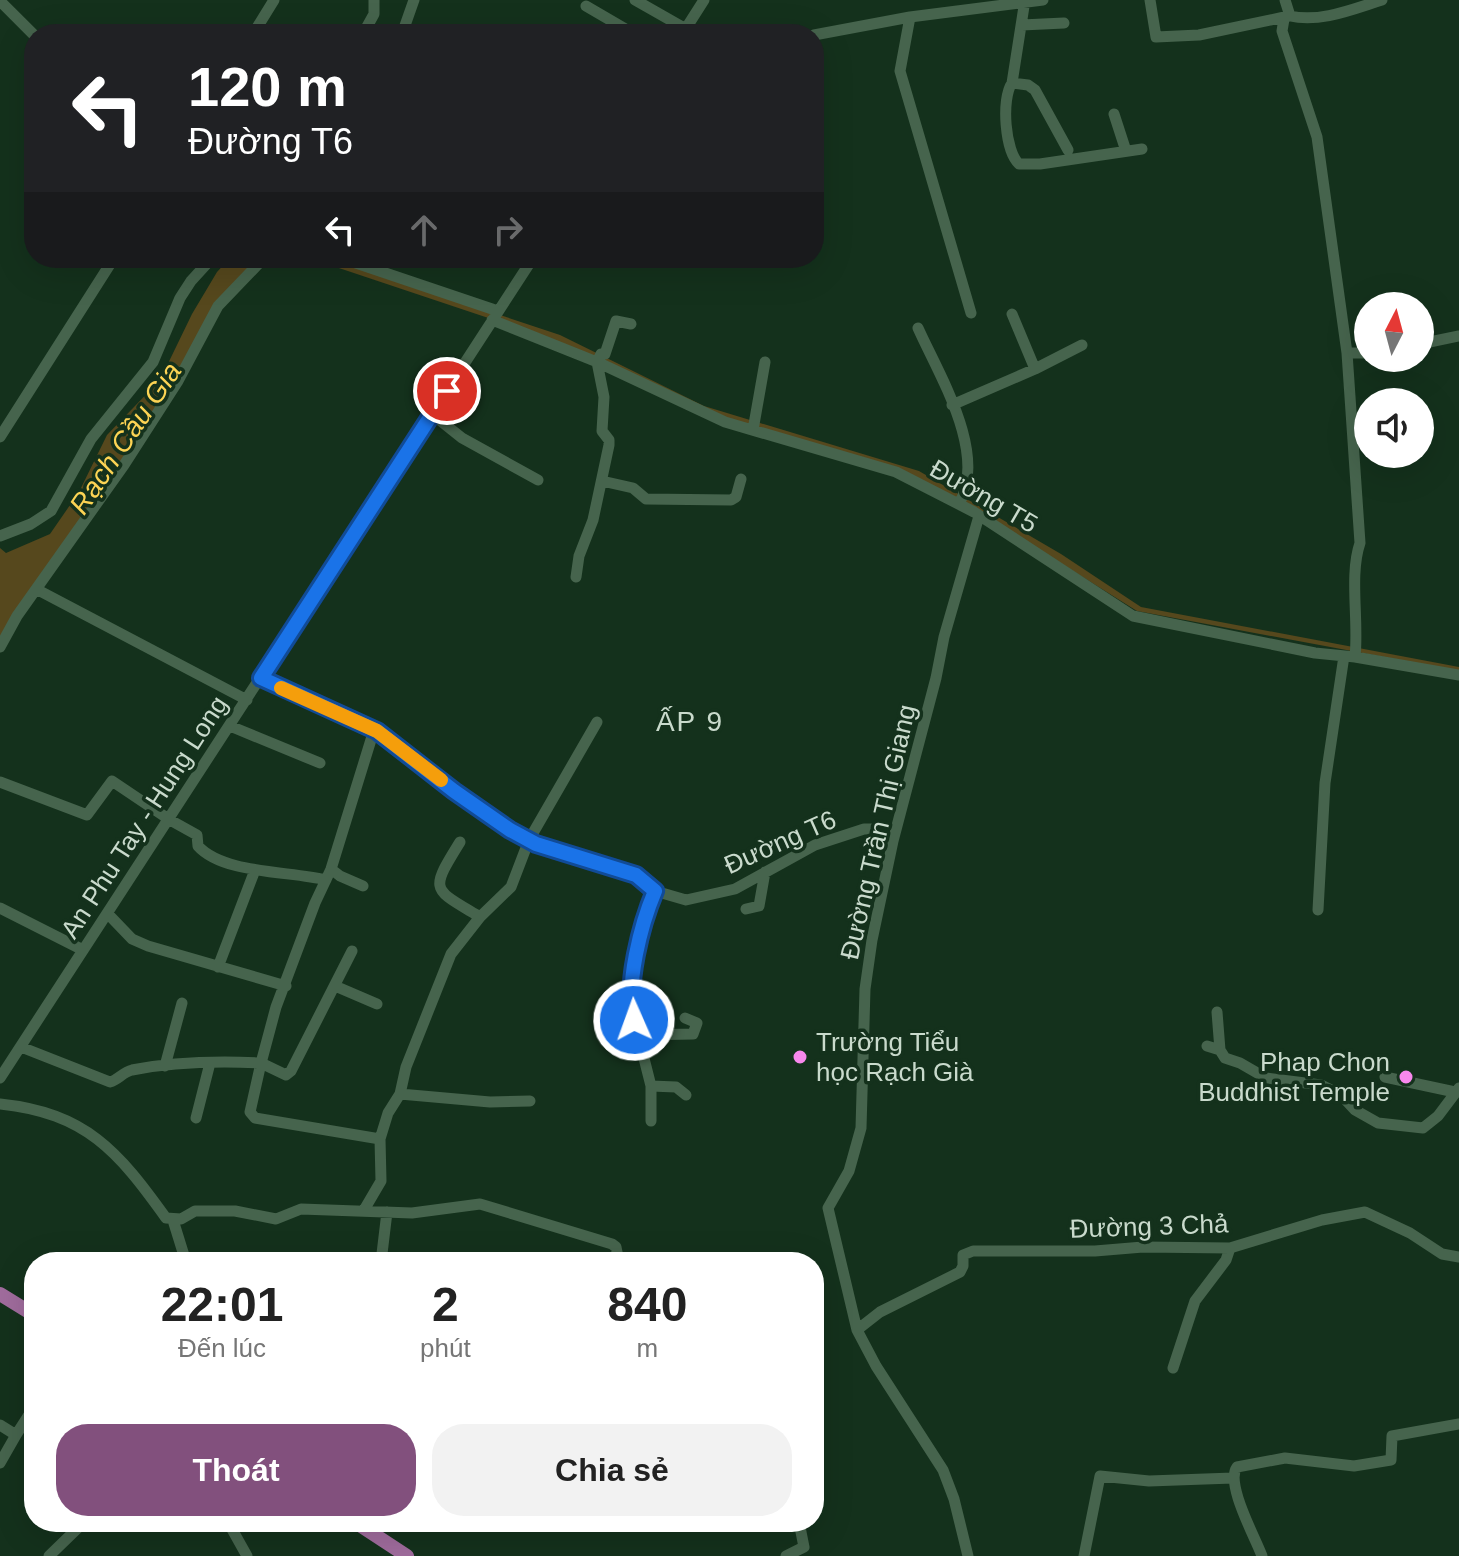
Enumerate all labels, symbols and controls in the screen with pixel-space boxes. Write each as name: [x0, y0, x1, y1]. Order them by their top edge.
text: 120 m: [188, 55, 347, 118]
icon: left: [56, 56, 160, 160]
text: Đường T6: [188, 121, 353, 162]
icon: left: [318, 208, 362, 252]
icon: ahead: [402, 208, 446, 252]
icon: right: [486, 208, 530, 252]
north arrow: [1354, 292, 1434, 372]
map controls: [1354, 292, 1434, 468]
water label: Rạch Cầu Gia: [63, 357, 187, 520]
pin: [413, 357, 481, 425]
icon: arrive: [425, 369, 469, 413]
button: sound: [1354, 388, 1434, 468]
street label: Đường T5: [925, 453, 1043, 539]
street label: An Phu Tay - Hung Long: [54, 690, 234, 944]
street label: Đường Trần Thị Giang: [834, 702, 922, 962]
district label: ẤP 9: [656, 706, 724, 737]
street label: Đường T6: [719, 804, 841, 880]
position arrow: [592, 978, 676, 1062]
place label: Trường Tiểu học Rạch Già: [816, 1027, 974, 1087]
place label: Phap Chon Buddhist Temple: [1198, 1047, 1390, 1107]
marker: Trường Tiểu học Rạch Già: [791, 1048, 809, 1066]
marker: Phap Chon Buddhist Temple: [1397, 1068, 1415, 1086]
street label: Đường 3 Chả: [1069, 1208, 1229, 1244]
text: 22:01: [161, 1278, 283, 1331]
text: 2: [432, 1278, 459, 1331]
text: 840: [607, 1278, 687, 1331]
text: Đến lúc: [178, 1333, 266, 1363]
text: phút: [420, 1333, 471, 1363]
text: m: [636, 1333, 658, 1363]
button: Thoát: [56, 1424, 416, 1516]
button: Chia sẻ: [432, 1424, 792, 1516]

